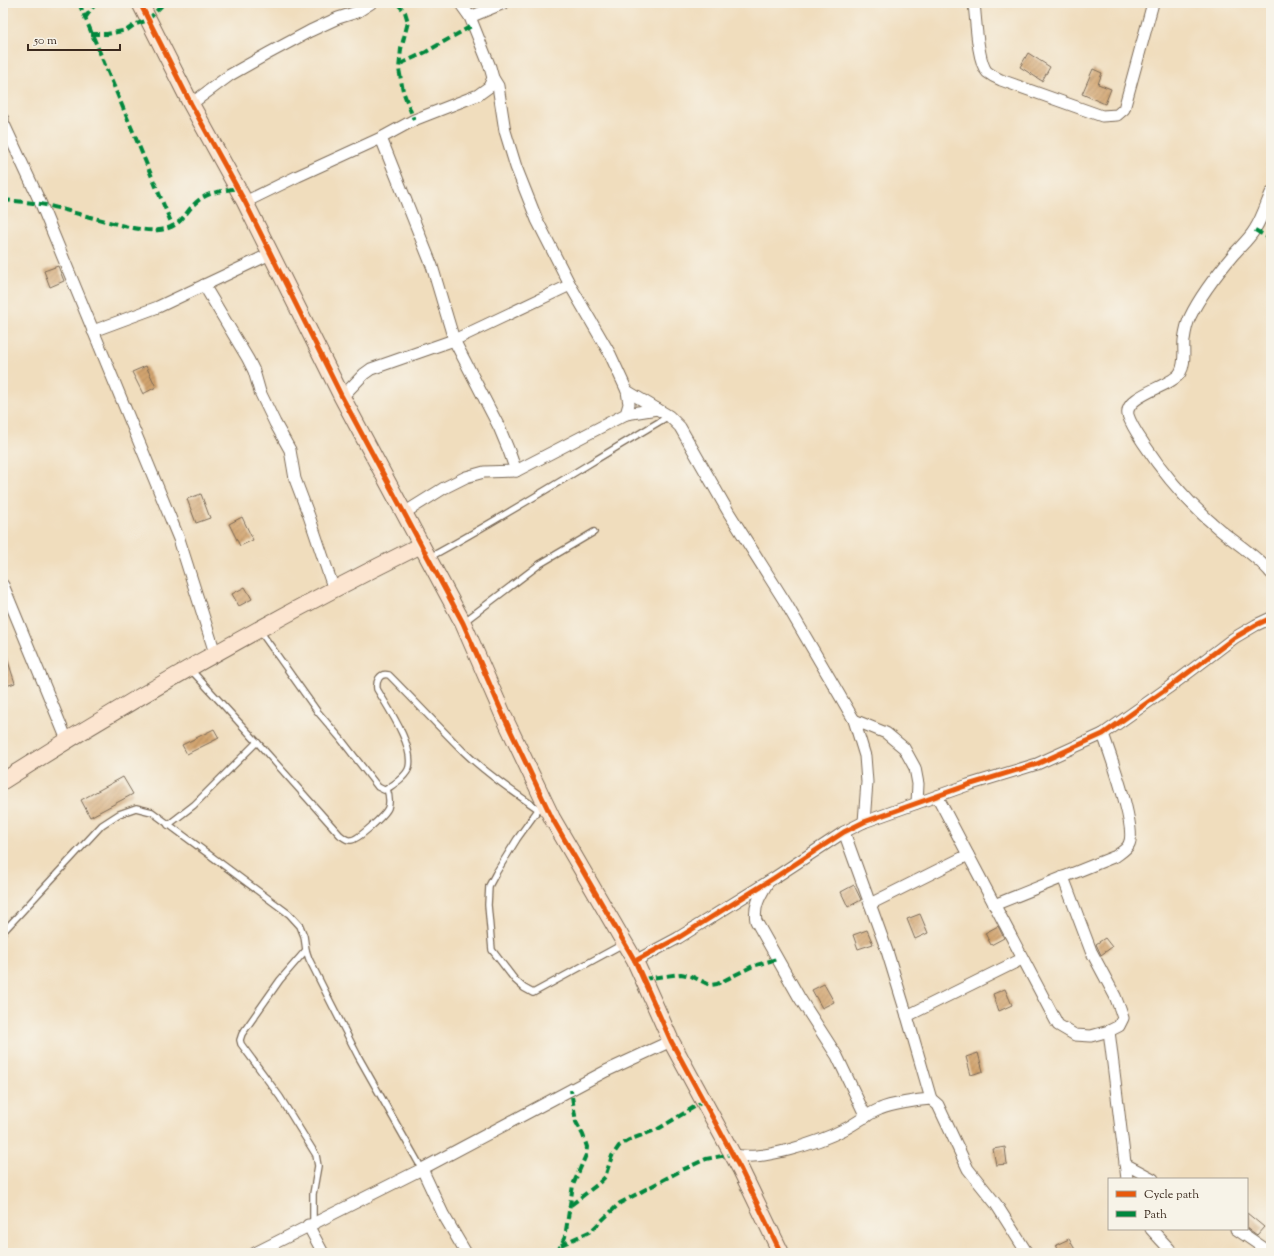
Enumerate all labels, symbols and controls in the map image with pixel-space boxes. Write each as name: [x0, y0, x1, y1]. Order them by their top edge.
scale bar: [28, 26, 120, 52]
text: 50 m: [33, 32, 57, 50]
legend: [1108, 1178, 1248, 1230]
text: Cycle path: [1144, 1186, 1199, 1204]
text: Path: [1144, 1206, 1167, 1224]

